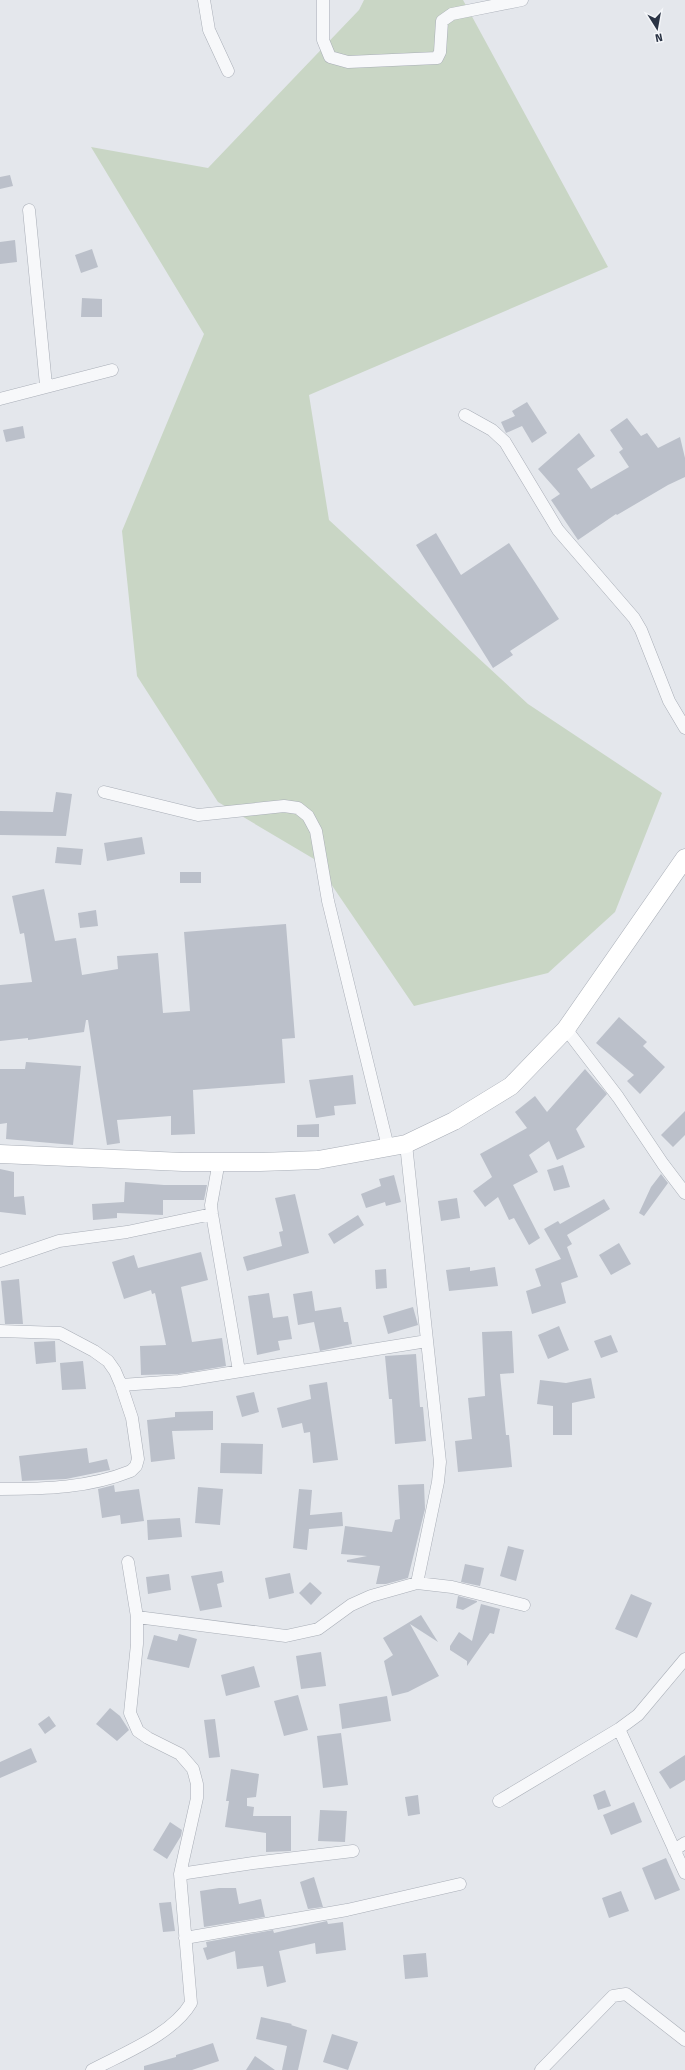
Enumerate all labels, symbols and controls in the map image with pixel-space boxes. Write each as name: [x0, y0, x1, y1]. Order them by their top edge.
north arrow: [637, 8, 677, 48]
text: N: [654, 30, 664, 44]

